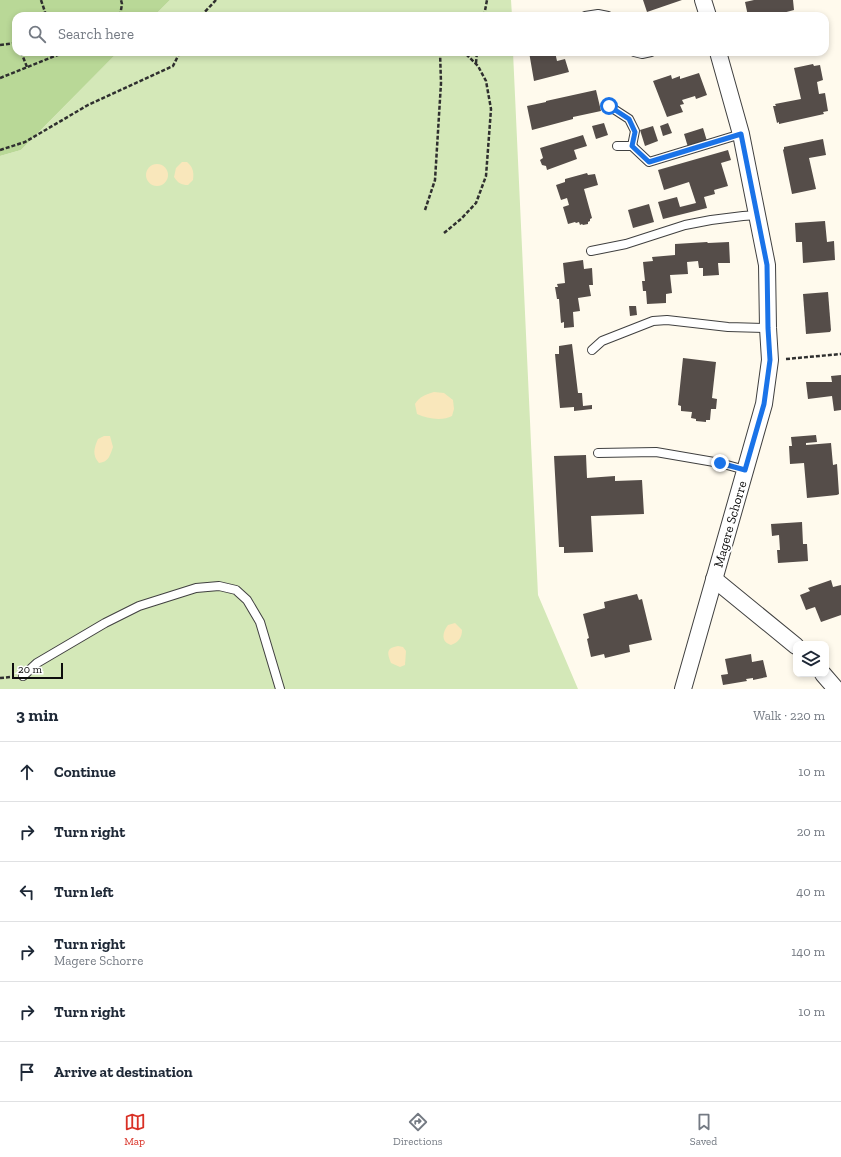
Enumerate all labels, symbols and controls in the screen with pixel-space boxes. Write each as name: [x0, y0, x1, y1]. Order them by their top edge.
search box: [12, 12, 829, 56]
icon: search: [26, 23, 48, 45]
text: Search here: [58, 25, 134, 43]
route start: [600, 97, 618, 115]
route end: [711, 454, 729, 472]
street label: Magere Schorre: [710, 479, 750, 569]
map controls: [793, 641, 829, 677]
button: layers: [793, 641, 829, 677]
scale bar: [12, 661, 63, 680]
text: 20 m: [18, 663, 42, 676]
text: 3 min: [16, 705, 58, 725]
text: Walk · 220 m: [753, 708, 825, 723]
icon: ahead: [16, 761, 38, 783]
text: Continue: [54, 763, 116, 781]
text: 10 m: [798, 764, 825, 779]
icon: right: [16, 821, 38, 843]
text: Turn right: [54, 823, 125, 841]
text: 20 m: [797, 824, 825, 839]
icon: left: [16, 881, 38, 903]
text: Turn left: [54, 883, 114, 901]
text: 40 m: [796, 884, 825, 899]
text: Turn right: [54, 935, 125, 953]
icon: right: [16, 941, 38, 963]
text: 140 m: [791, 944, 825, 959]
text: Magere Schorre: [54, 953, 143, 968]
icon: right: [16, 1001, 38, 1023]
text: Turn right: [54, 1003, 125, 1021]
text: 10 m: [798, 1004, 825, 1019]
icon: arrive: [16, 1061, 38, 1083]
text: Arrive at destination: [54, 1063, 193, 1081]
tab: Map: [124, 1111, 146, 1148]
tab: Directions: [393, 1111, 443, 1148]
tab: Saved: [690, 1111, 717, 1148]

